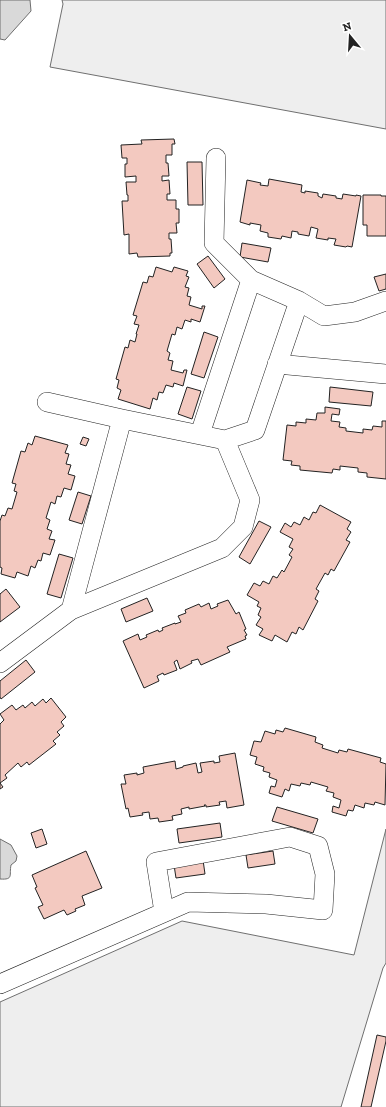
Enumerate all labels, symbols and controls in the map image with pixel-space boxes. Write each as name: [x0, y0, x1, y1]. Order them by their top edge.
north arrow: [330, 16, 370, 56]
text: N: [341, 19, 354, 34]

